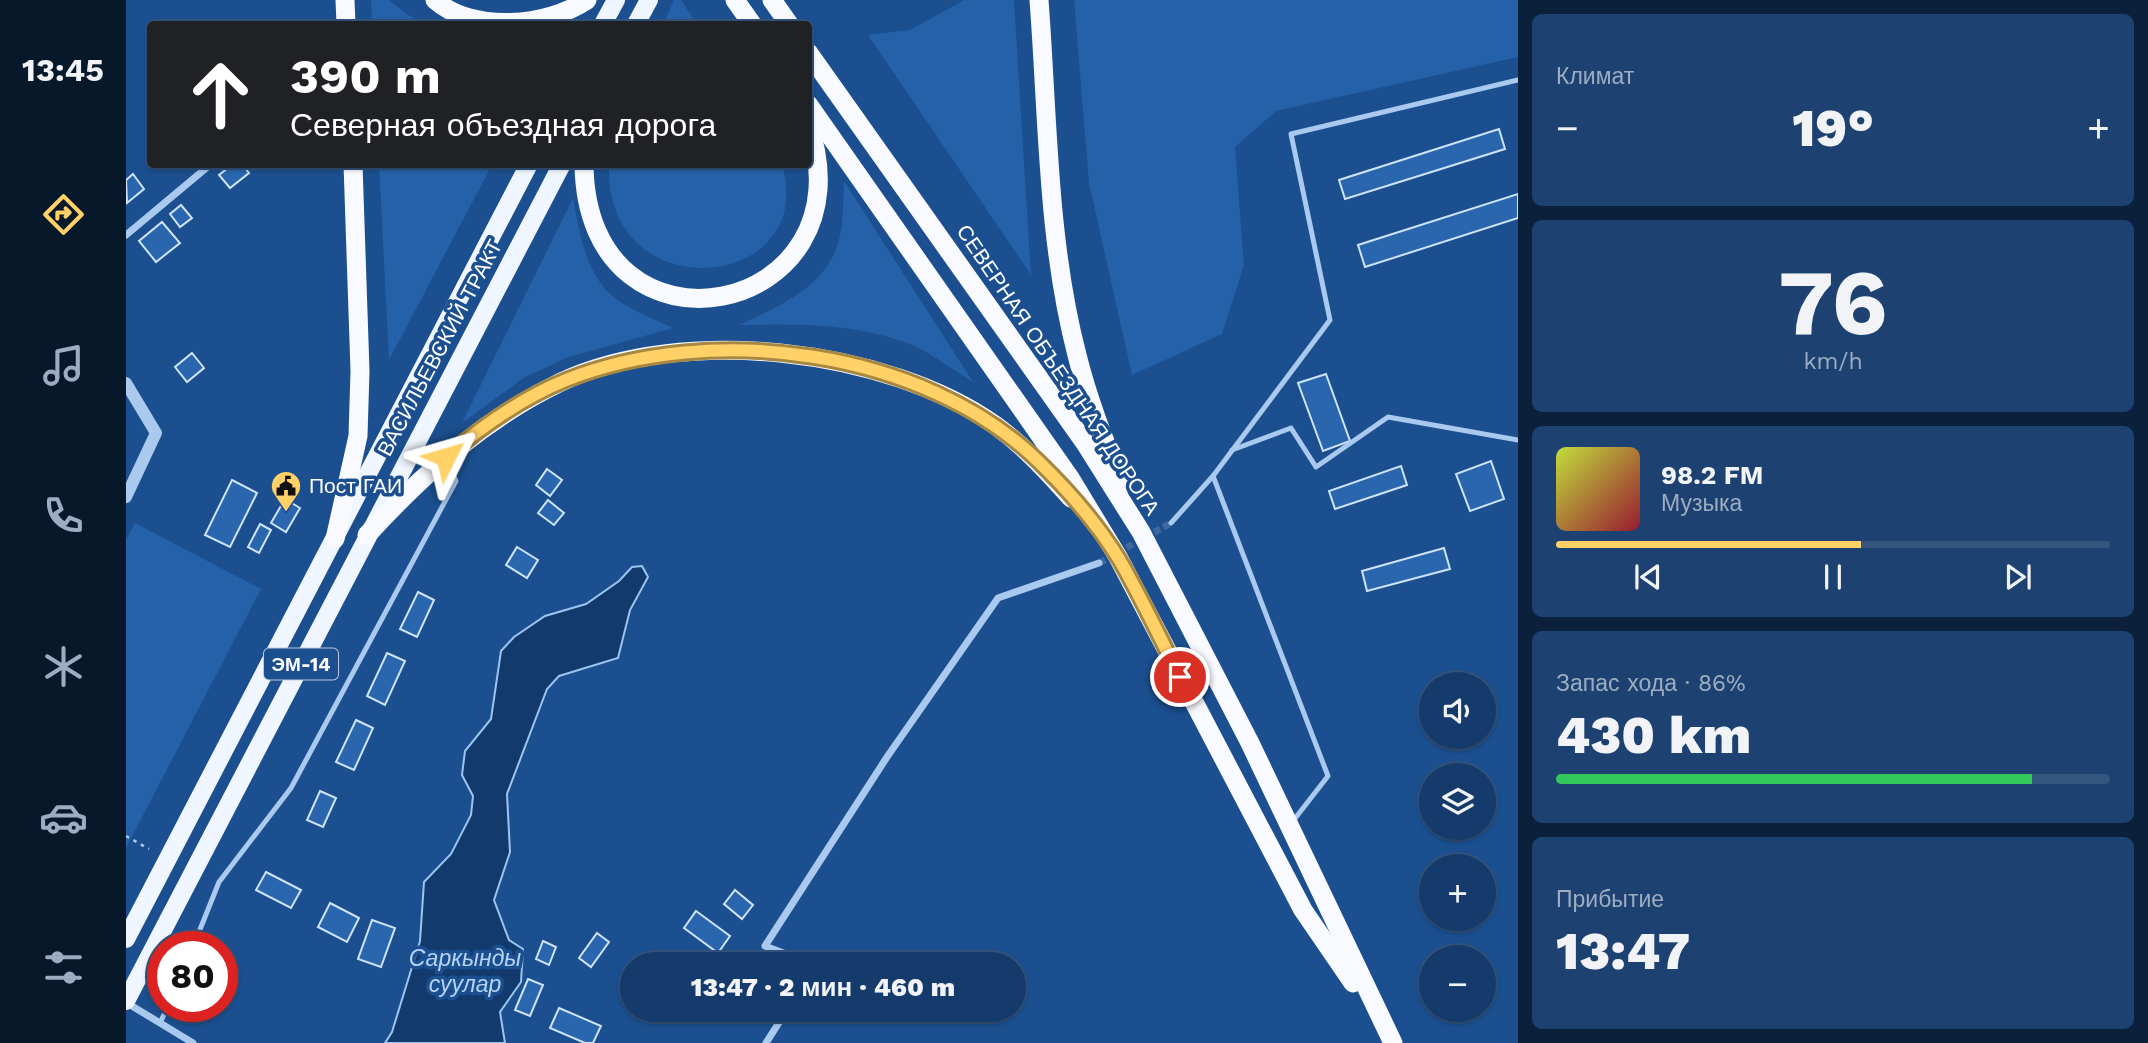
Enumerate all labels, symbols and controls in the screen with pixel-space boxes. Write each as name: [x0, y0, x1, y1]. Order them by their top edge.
text: 390 m: [290, 47, 441, 105]
icon: ahead: [175, 49, 266, 140]
text: 13:45: [22, 51, 104, 89]
text: Климат: [1556, 63, 1634, 90]
text: 19°: [1792, 98, 1874, 159]
text: Северная объездная дорога: [290, 106, 716, 144]
text: −: [1556, 106, 1579, 150]
text: +: [2087, 106, 2110, 150]
icon: directions: [39, 190, 88, 239]
street label: СЕВЕРНАЯ ОБЪЕЗДНАЯ ДОРОГА: [952, 220, 1165, 520]
street label: ВАСИЛЬЕВСКИЙ ТРАКТ: [372, 235, 507, 460]
text: 76: [1778, 249, 1888, 356]
icon: music: [39, 341, 88, 390]
text: km/h: [1803, 348, 1863, 375]
position arrow: [409, 420, 483, 494]
text: 98.2 FM: [1661, 460, 1763, 490]
public building icon: Пост ГАИ: [269, 469, 303, 513]
place label: Пост ГАИ: [309, 473, 402, 498]
text: Музыка: [1661, 490, 1742, 517]
icon: phone: [39, 491, 88, 540]
icon: previous: [1629, 558, 1667, 596]
icon: pause: [1814, 558, 1852, 596]
icon: next: [1999, 558, 2037, 596]
icon: climate: [39, 642, 88, 691]
pin: [1150, 647, 1210, 707]
road number: ЭМ-14: [264, 649, 338, 680]
icon: arrive: [1161, 658, 1199, 696]
text: Запас хода · 86%: [1556, 670, 1746, 697]
map controls: [1419, 672, 1496, 1022]
button: sound: [1419, 672, 1496, 749]
text: 430 km: [1556, 705, 1751, 766]
button: layers: [1419, 763, 1496, 840]
icon: car: [39, 793, 88, 842]
button: +: [1419, 854, 1496, 931]
text: Прибытие: [1556, 886, 1664, 913]
text: 13:47: [1556, 921, 1690, 982]
speed limit sign: 80: [147, 931, 238, 1022]
icon: filters: [39, 943, 88, 992]
water label: Саркынды суулар: [409, 945, 521, 998]
button: −: [1419, 945, 1496, 1022]
text: 13:47 · 2 мин · 460 m: [691, 972, 955, 1002]

